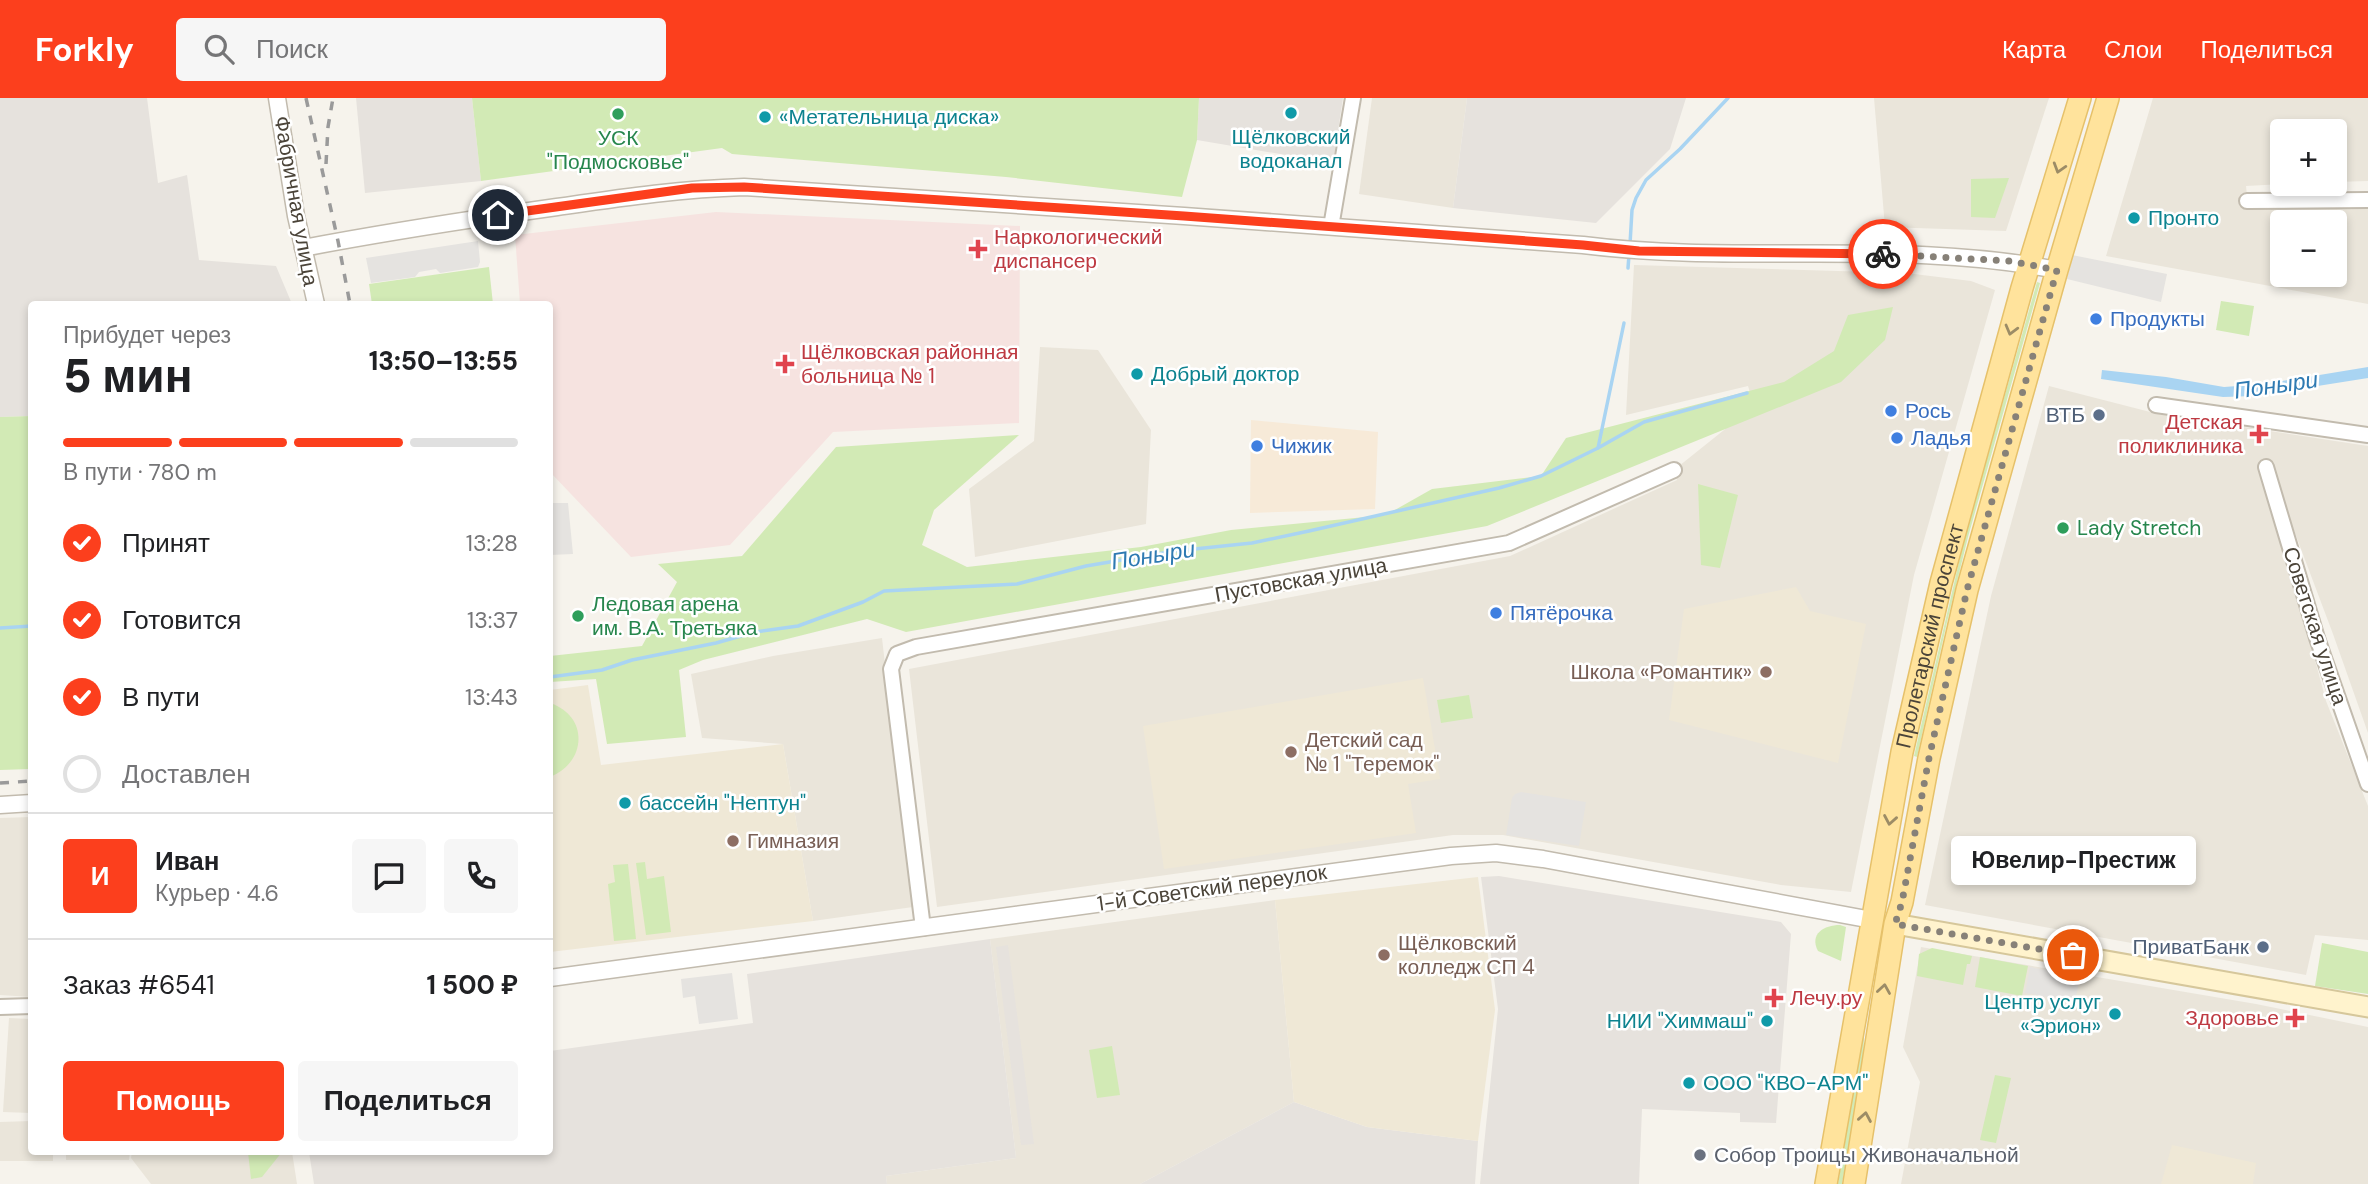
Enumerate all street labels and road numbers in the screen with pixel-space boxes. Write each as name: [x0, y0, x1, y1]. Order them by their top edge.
street label: Фабричная улица: [267, 114, 325, 288]
street label: Пролетарский проспект: [1889, 520, 1971, 751]
street label: Советская улица: [2276, 543, 2354, 709]
street label: Пустовская улица: [1213, 551, 1390, 609]
street label: 1-й Советский переулок: [1095, 858, 1329, 918]

